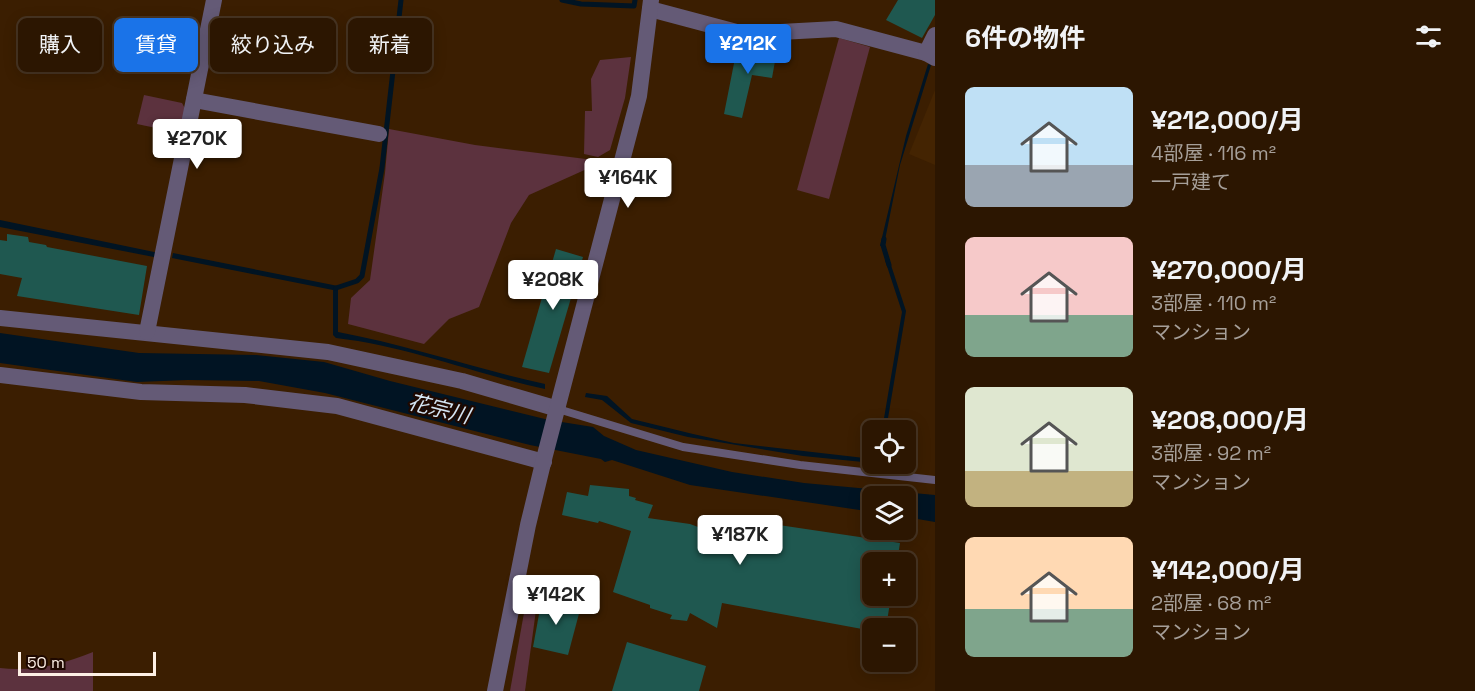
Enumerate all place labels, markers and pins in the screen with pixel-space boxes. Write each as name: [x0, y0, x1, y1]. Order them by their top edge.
pin: ¥212K: [706, 24, 790, 75]
pin: ¥270K: [155, 119, 239, 170]
pin: ¥164K: [586, 158, 670, 209]
pin: ¥208K: [511, 260, 595, 311]
pin: ¥187K: [698, 515, 782, 566]
pin: ¥142K: [514, 575, 598, 626]

